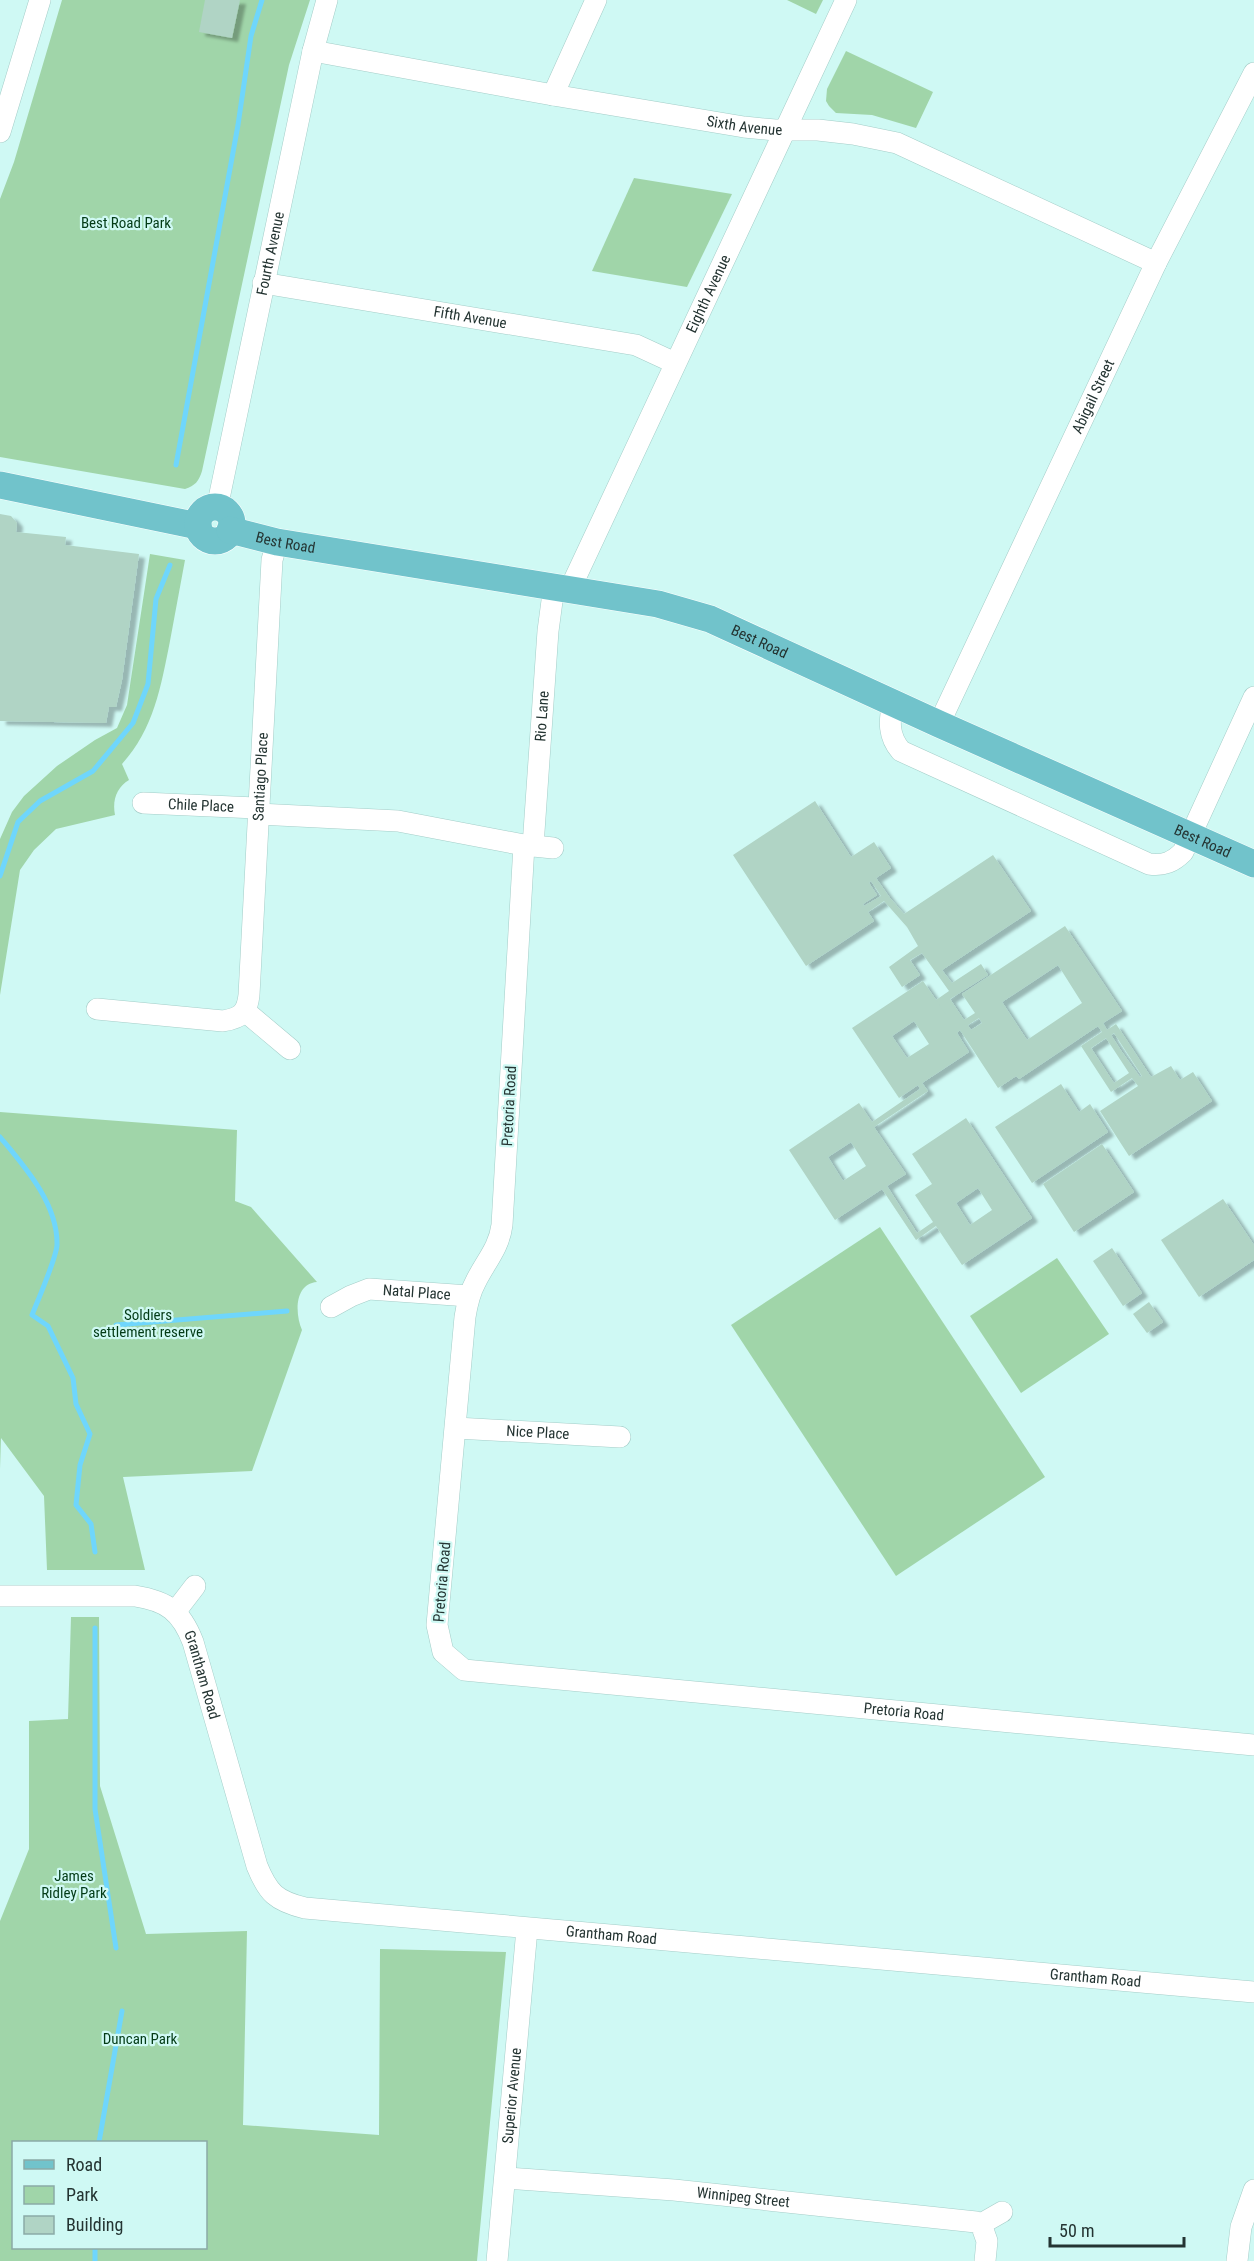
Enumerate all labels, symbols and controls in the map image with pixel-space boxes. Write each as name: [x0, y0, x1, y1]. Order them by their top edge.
street label: Sixth Avenue: [705, 112, 782, 139]
street label: Fourth Avenue: [253, 210, 288, 297]
park label: Best Road Park: [81, 214, 171, 232]
street label: Eighth Avenue: [682, 252, 734, 336]
street label: Fifth Avenue: [432, 303, 508, 332]
street label: Abigail Street: [1068, 357, 1118, 436]
street label: Best Road: [254, 528, 316, 557]
street label: Best Road: [728, 621, 790, 662]
street label: Rio Lane: [531, 690, 553, 742]
street label: Santiago Place: [249, 732, 272, 822]
street label: Chile Place: [168, 795, 234, 816]
street label: Best Road: [1171, 821, 1234, 862]
street label: Pretoria Road: [498, 1065, 520, 1147]
street label: Natal Place: [382, 1281, 451, 1304]
park label: Soldiers settlement reserve: [93, 1306, 203, 1341]
street label: Nice Place: [506, 1422, 570, 1443]
street label: Pretoria Road: [430, 1541, 454, 1623]
street label: Grantham Road: [180, 1628, 224, 1721]
street label: Pretoria Road: [863, 1699, 945, 1725]
park label: James Ridley Park: [41, 1867, 107, 1902]
street label: Grantham Road: [565, 1922, 658, 1948]
street label: Grantham Road: [1049, 1965, 1142, 1991]
park label: Duncan Park: [103, 2030, 178, 2048]
street label: Superior Avenue: [499, 2047, 525, 2144]
legend: [12, 2141, 207, 2249]
text: Road: [66, 2154, 102, 2175]
street label: Winnipeg Street: [696, 2183, 791, 2211]
text: Park: [66, 2184, 98, 2205]
scale bar: [1050, 2210, 1184, 2248]
text: Building: [66, 2214, 123, 2235]
text: 50 m: [1059, 2220, 1094, 2241]

